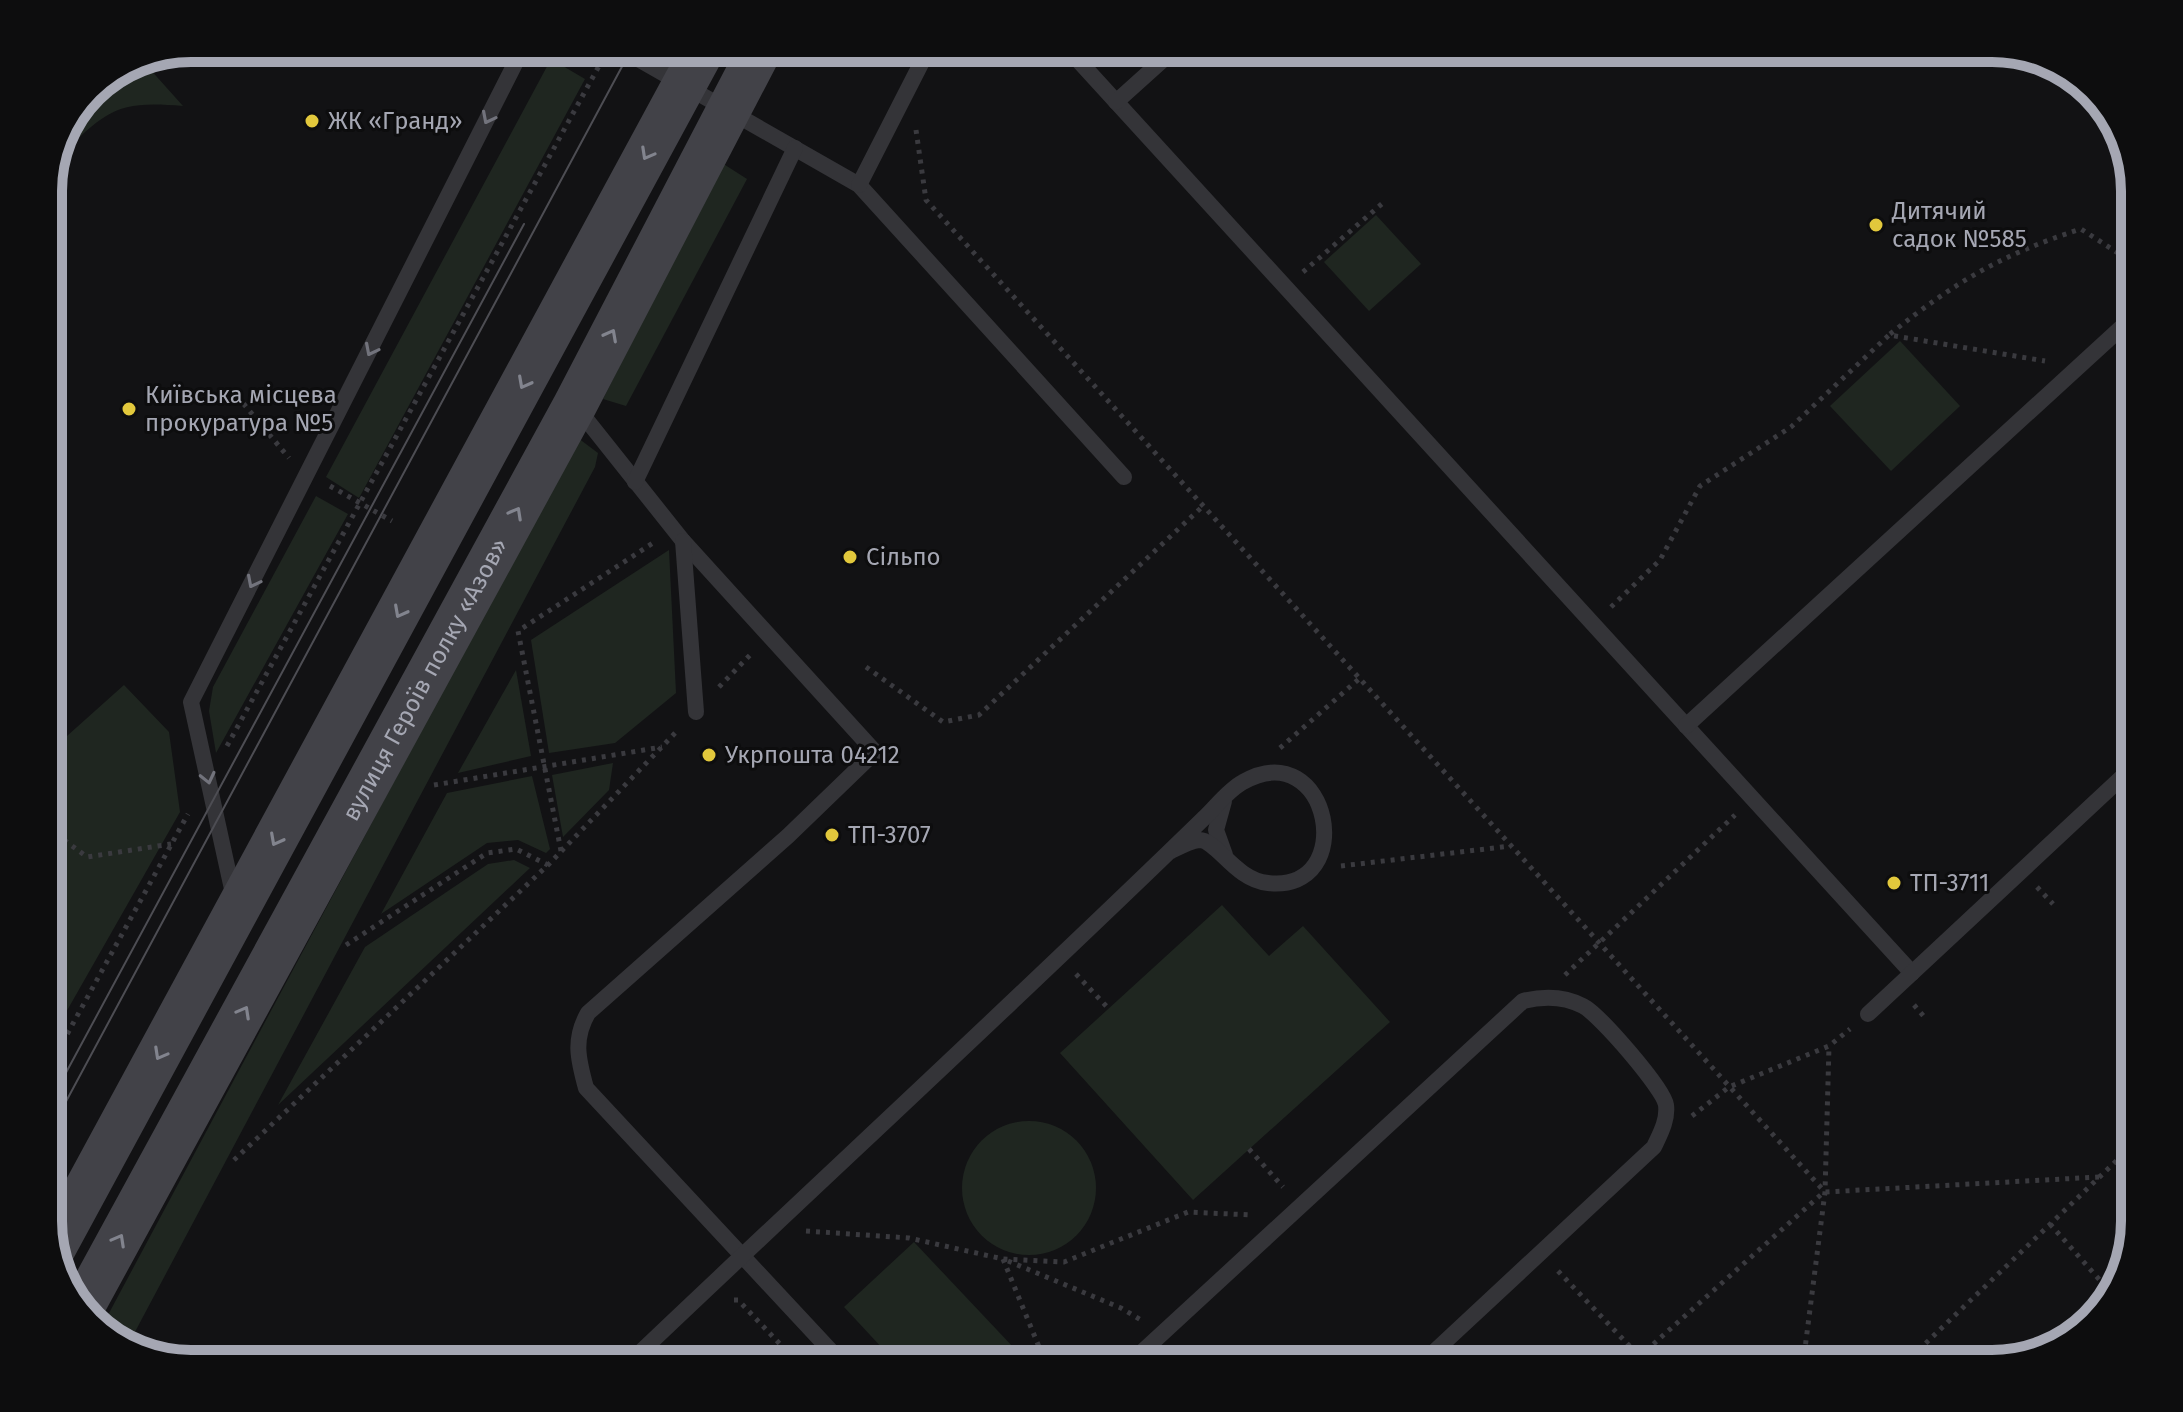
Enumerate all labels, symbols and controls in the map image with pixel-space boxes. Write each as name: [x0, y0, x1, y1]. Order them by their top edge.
place label: ЖК «Гранд»: [328, 107, 462, 135]
one-way arrow: [482, 109, 497, 124]
marker: ЖК «Гранд»: [303, 112, 321, 130]
one-way arrow: [642, 146, 657, 160]
place label: Дитячий садок №585: [1891, 197, 2027, 253]
marker: Дитячий садок №585: [1867, 216, 1885, 234]
one-way arrow: [601, 329, 617, 344]
one-way arrow: [365, 341, 381, 356]
one-way arrow: [518, 374, 533, 389]
place label: Київська місцева прокуратура №5: [145, 381, 337, 437]
marker: Київська місцева прокуратура №5: [120, 400, 138, 418]
one-way arrow: [506, 507, 522, 522]
street label: вулиця Героїв полку «Азов»: [337, 533, 513, 826]
place label: Сільпо: [866, 543, 941, 571]
marker: Сільпо: [841, 548, 859, 566]
one-way arrow: [247, 573, 263, 588]
one-way arrow: [394, 603, 410, 617]
place label: Укрпошта 04212: [725, 741, 900, 769]
marker: Укрпошта 04212: [700, 746, 718, 764]
one-way arrow: [199, 771, 216, 785]
place label: ТП-3707: [848, 821, 931, 849]
marker: ТП-3707: [823, 826, 841, 844]
one-way arrow: [271, 832, 286, 847]
place label: ТП-3711: [1910, 869, 1989, 897]
marker: ТП-3711: [1885, 874, 1903, 892]
one-way arrow: [234, 1005, 249, 1020]
one-way arrow: [154, 1046, 170, 1060]
one-way arrow: [109, 1234, 125, 1249]

